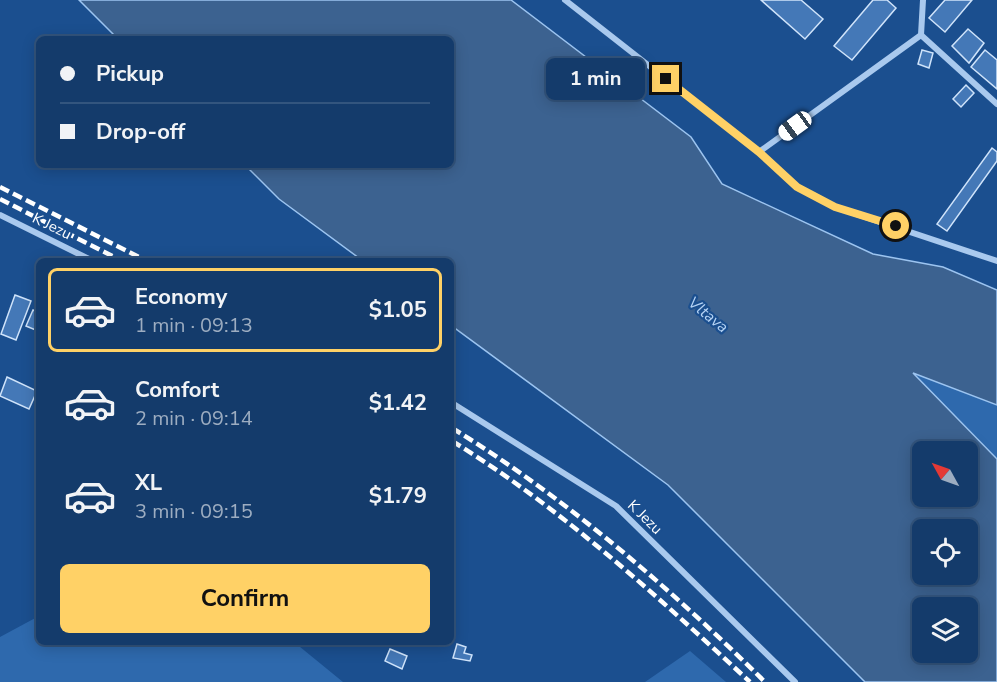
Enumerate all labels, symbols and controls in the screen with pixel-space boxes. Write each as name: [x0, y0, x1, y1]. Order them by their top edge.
callout: 1 min: [546, 58, 645, 100]
text: Pickup: [96, 59, 164, 89]
text: 1 min: [570, 65, 621, 92]
route end: [652, 65, 679, 92]
car: [775, 108, 815, 144]
text: Drop-off: [96, 117, 185, 147]
street label: K Jezu: [29, 208, 75, 244]
route start: [882, 212, 909, 239]
text: Economy: [135, 282, 227, 312]
icon: car: [63, 283, 117, 337]
water label: Vltava: [683, 292, 733, 338]
text: $1.05: [369, 295, 427, 325]
text: 1 min · 09:13: [135, 312, 253, 339]
text: Comfort: [135, 375, 219, 405]
icon: car: [63, 376, 117, 430]
text: $1.42: [369, 388, 427, 418]
text: 2 min · 09:14: [135, 405, 253, 432]
north arrow: [912, 441, 978, 507]
map controls: [912, 441, 978, 663]
text: XL: [135, 468, 162, 498]
icon: car: [63, 469, 117, 523]
text: $1.79: [369, 481, 427, 511]
street label: K Jezu: [623, 495, 667, 539]
text: 3 min · 09:15: [135, 498, 253, 525]
button: locate: [912, 519, 978, 585]
button: Confirm: [60, 564, 430, 633]
button: layers: [912, 597, 978, 663]

